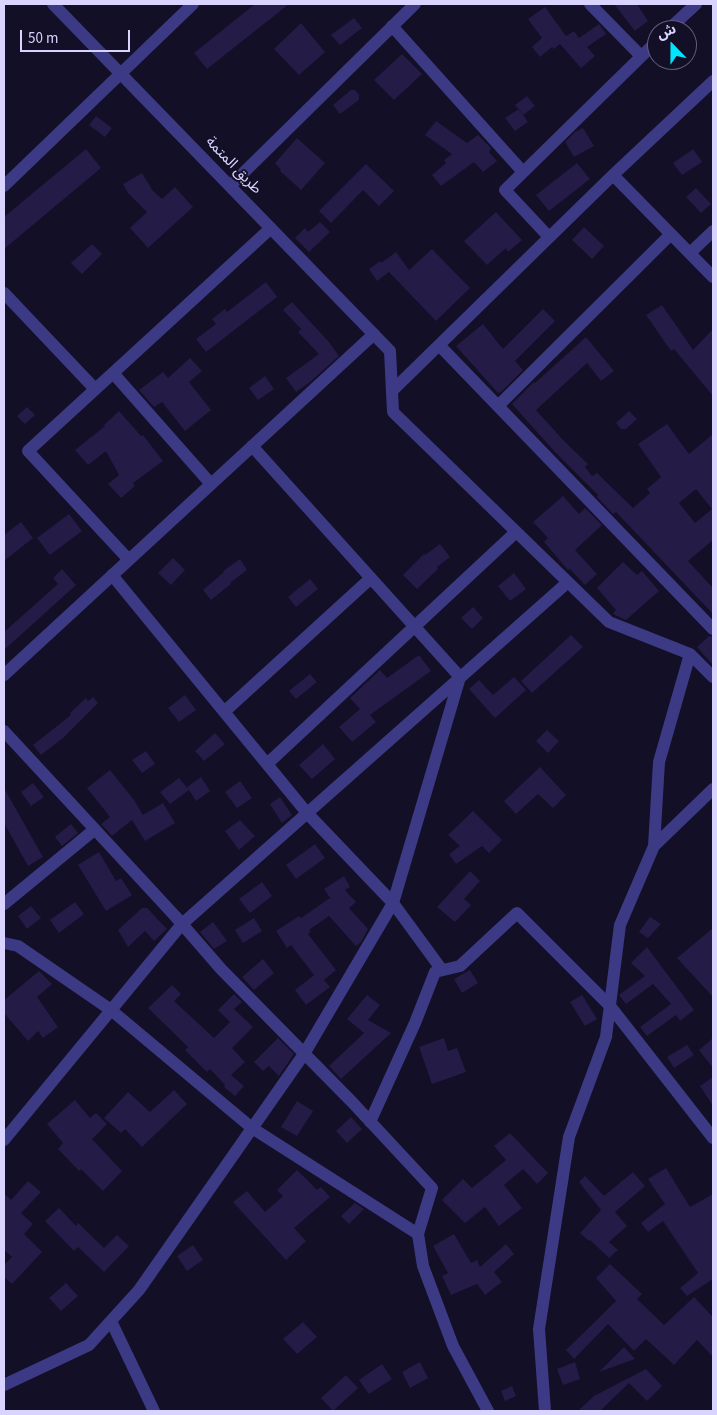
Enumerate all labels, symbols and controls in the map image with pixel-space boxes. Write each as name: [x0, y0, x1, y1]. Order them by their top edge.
text: ش: [654, 19, 679, 45]
scale bar: [22, 20, 132, 52]
north arrow: [647, 20, 697, 70]
text: 50 m: [28, 28, 58, 49]
street label: طريق المتمة: [201, 134, 265, 198]

